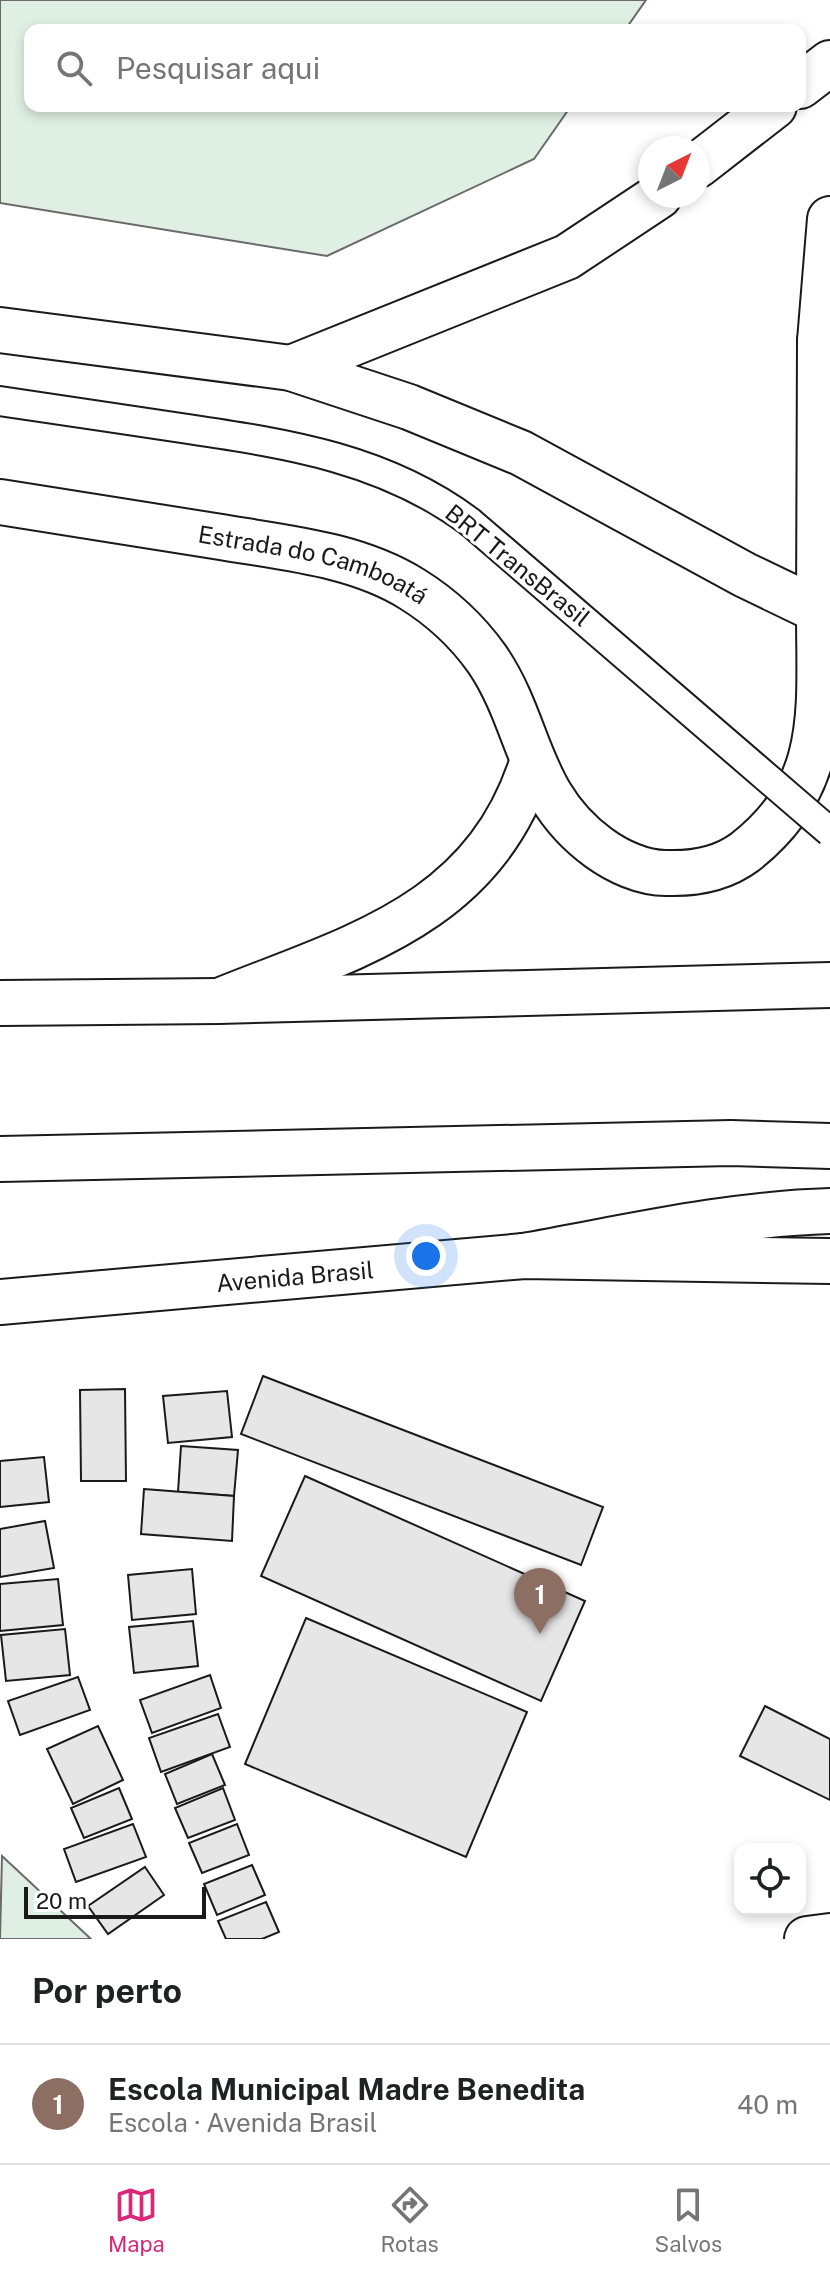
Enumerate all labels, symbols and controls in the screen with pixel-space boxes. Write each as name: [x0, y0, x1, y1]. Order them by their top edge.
search box: [24, 24, 806, 112]
icon: search: [52, 46, 96, 90]
text: Pesquisar aqui: [116, 50, 320, 86]
north arrow: [638, 136, 710, 208]
street label: BRT TransBrasil: [440, 498, 596, 632]
street label: Estrada do Camboatá: [196, 520, 433, 609]
your location: [406, 1236, 446, 1276]
street label: Avenida Brasil: [215, 1255, 375, 1297]
pin: 1: [514, 1568, 566, 1634]
map controls: [734, 1843, 806, 1915]
button: locate: [734, 1843, 806, 1915]
scale bar: [24, 1883, 206, 1919]
text: 20 m: [36, 1888, 87, 1914]
text: Por perto: [32, 1971, 182, 2011]
text: Escola Municipal Madre Benedita: [108, 2071, 585, 2107]
text: 1: [52, 2089, 64, 2120]
text: 40 m: [737, 2089, 798, 2120]
text: Escola · Avenida Brasil: [108, 2107, 377, 2138]
tab: Mapa: [108, 2183, 165, 2257]
tab: Rotas: [381, 2183, 439, 2257]
tab: Salvos: [655, 2183, 722, 2257]

